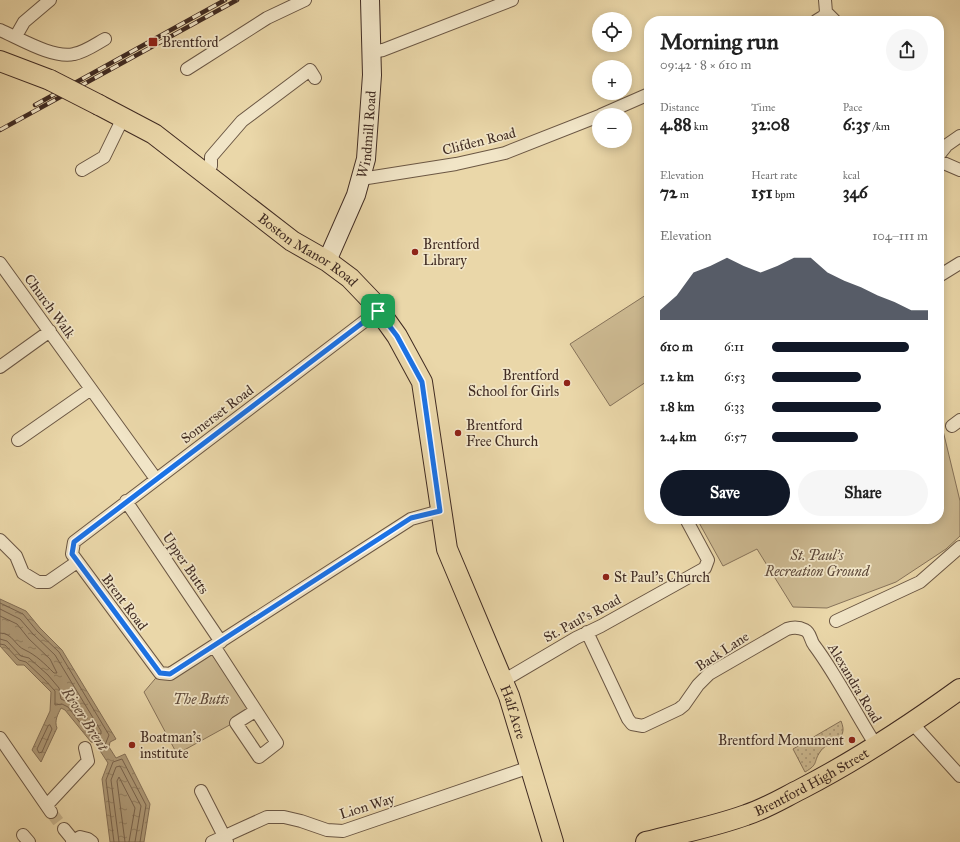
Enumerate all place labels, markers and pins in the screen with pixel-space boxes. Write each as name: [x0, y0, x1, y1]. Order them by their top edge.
place label: Brentford: [162, 34, 219, 51]
marker: Brentford: [147, 36, 159, 48]
place label: Brentford Library: [423, 236, 480, 269]
marker: Brentford Library: [410, 247, 420, 257]
pin: [361, 294, 395, 328]
place label: Brentford School for Girls: [468, 367, 559, 400]
marker: Brentford School for Girls: [562, 378, 572, 388]
place label: Brentford Free Church: [466, 417, 538, 450]
marker: Brentford Free Church: [453, 428, 463, 438]
place label: St Paul's Church: [614, 569, 710, 586]
marker: St Paul's Church: [601, 572, 611, 582]
place label: Boatman's institute: [140, 729, 201, 762]
place label: Brentford Monument: [718, 732, 844, 749]
marker: Brentford Monument: [847, 735, 857, 745]
marker: Boatman's institute: [127, 740, 137, 750]

